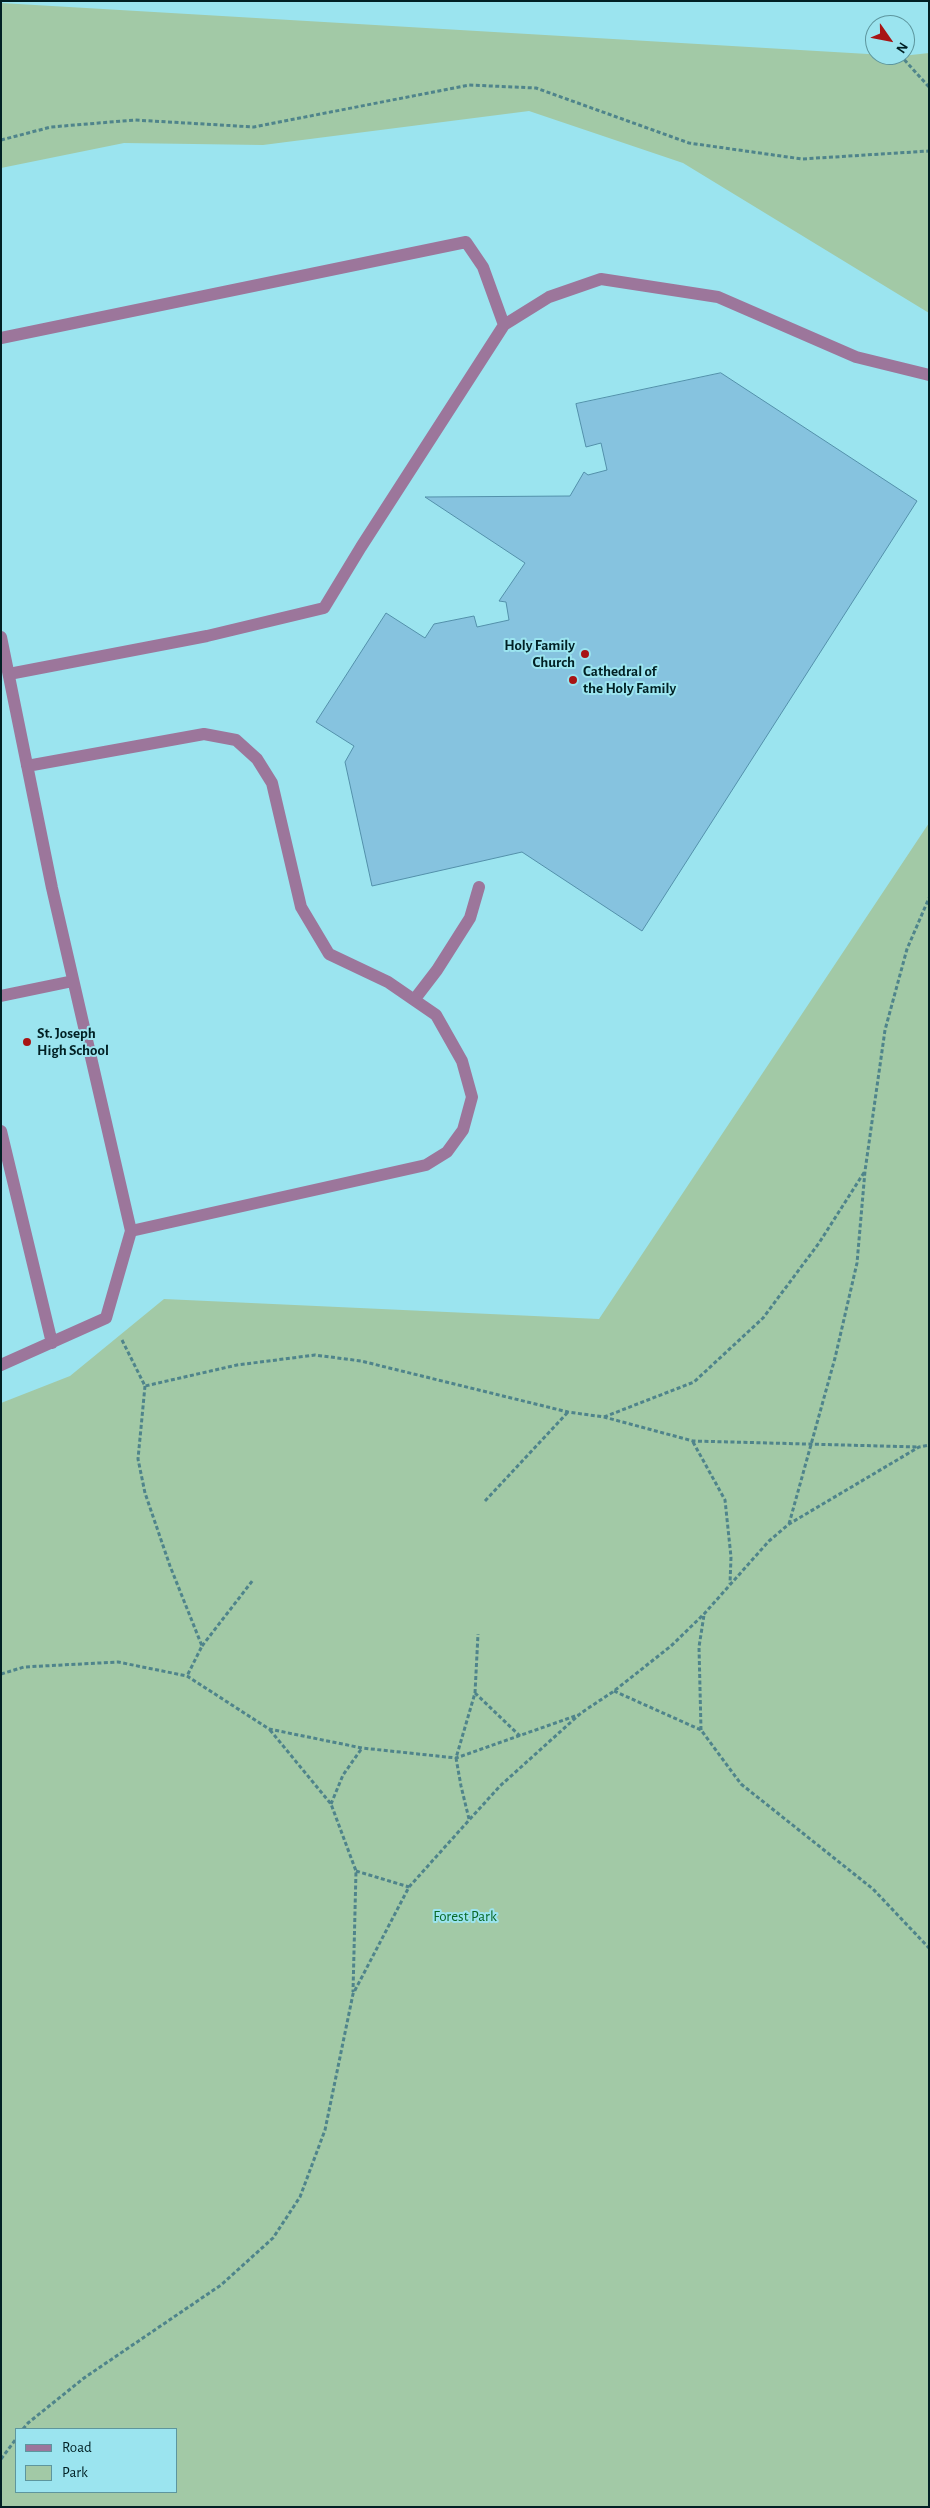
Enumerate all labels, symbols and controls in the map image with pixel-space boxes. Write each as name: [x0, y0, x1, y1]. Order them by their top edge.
north arrow: [865, 15, 915, 65]
text: N: [893, 40, 910, 56]
place label: Holy Family Church: [504, 636, 575, 671]
marker: Holy Family Church: [579, 648, 591, 660]
place label: Cathedral of the Holy Family: [583, 662, 676, 697]
marker: Cathedral of the Holy Family: [567, 674, 579, 686]
place label: St. Joseph High School: [37, 1024, 109, 1059]
marker: St. Joseph High School: [21, 1036, 33, 1048]
park label: Forest Park: [433, 1907, 497, 1925]
legend: [15, 2428, 178, 2493]
text: Road: [62, 2440, 92, 2455]
text: Park: [62, 2465, 88, 2480]

